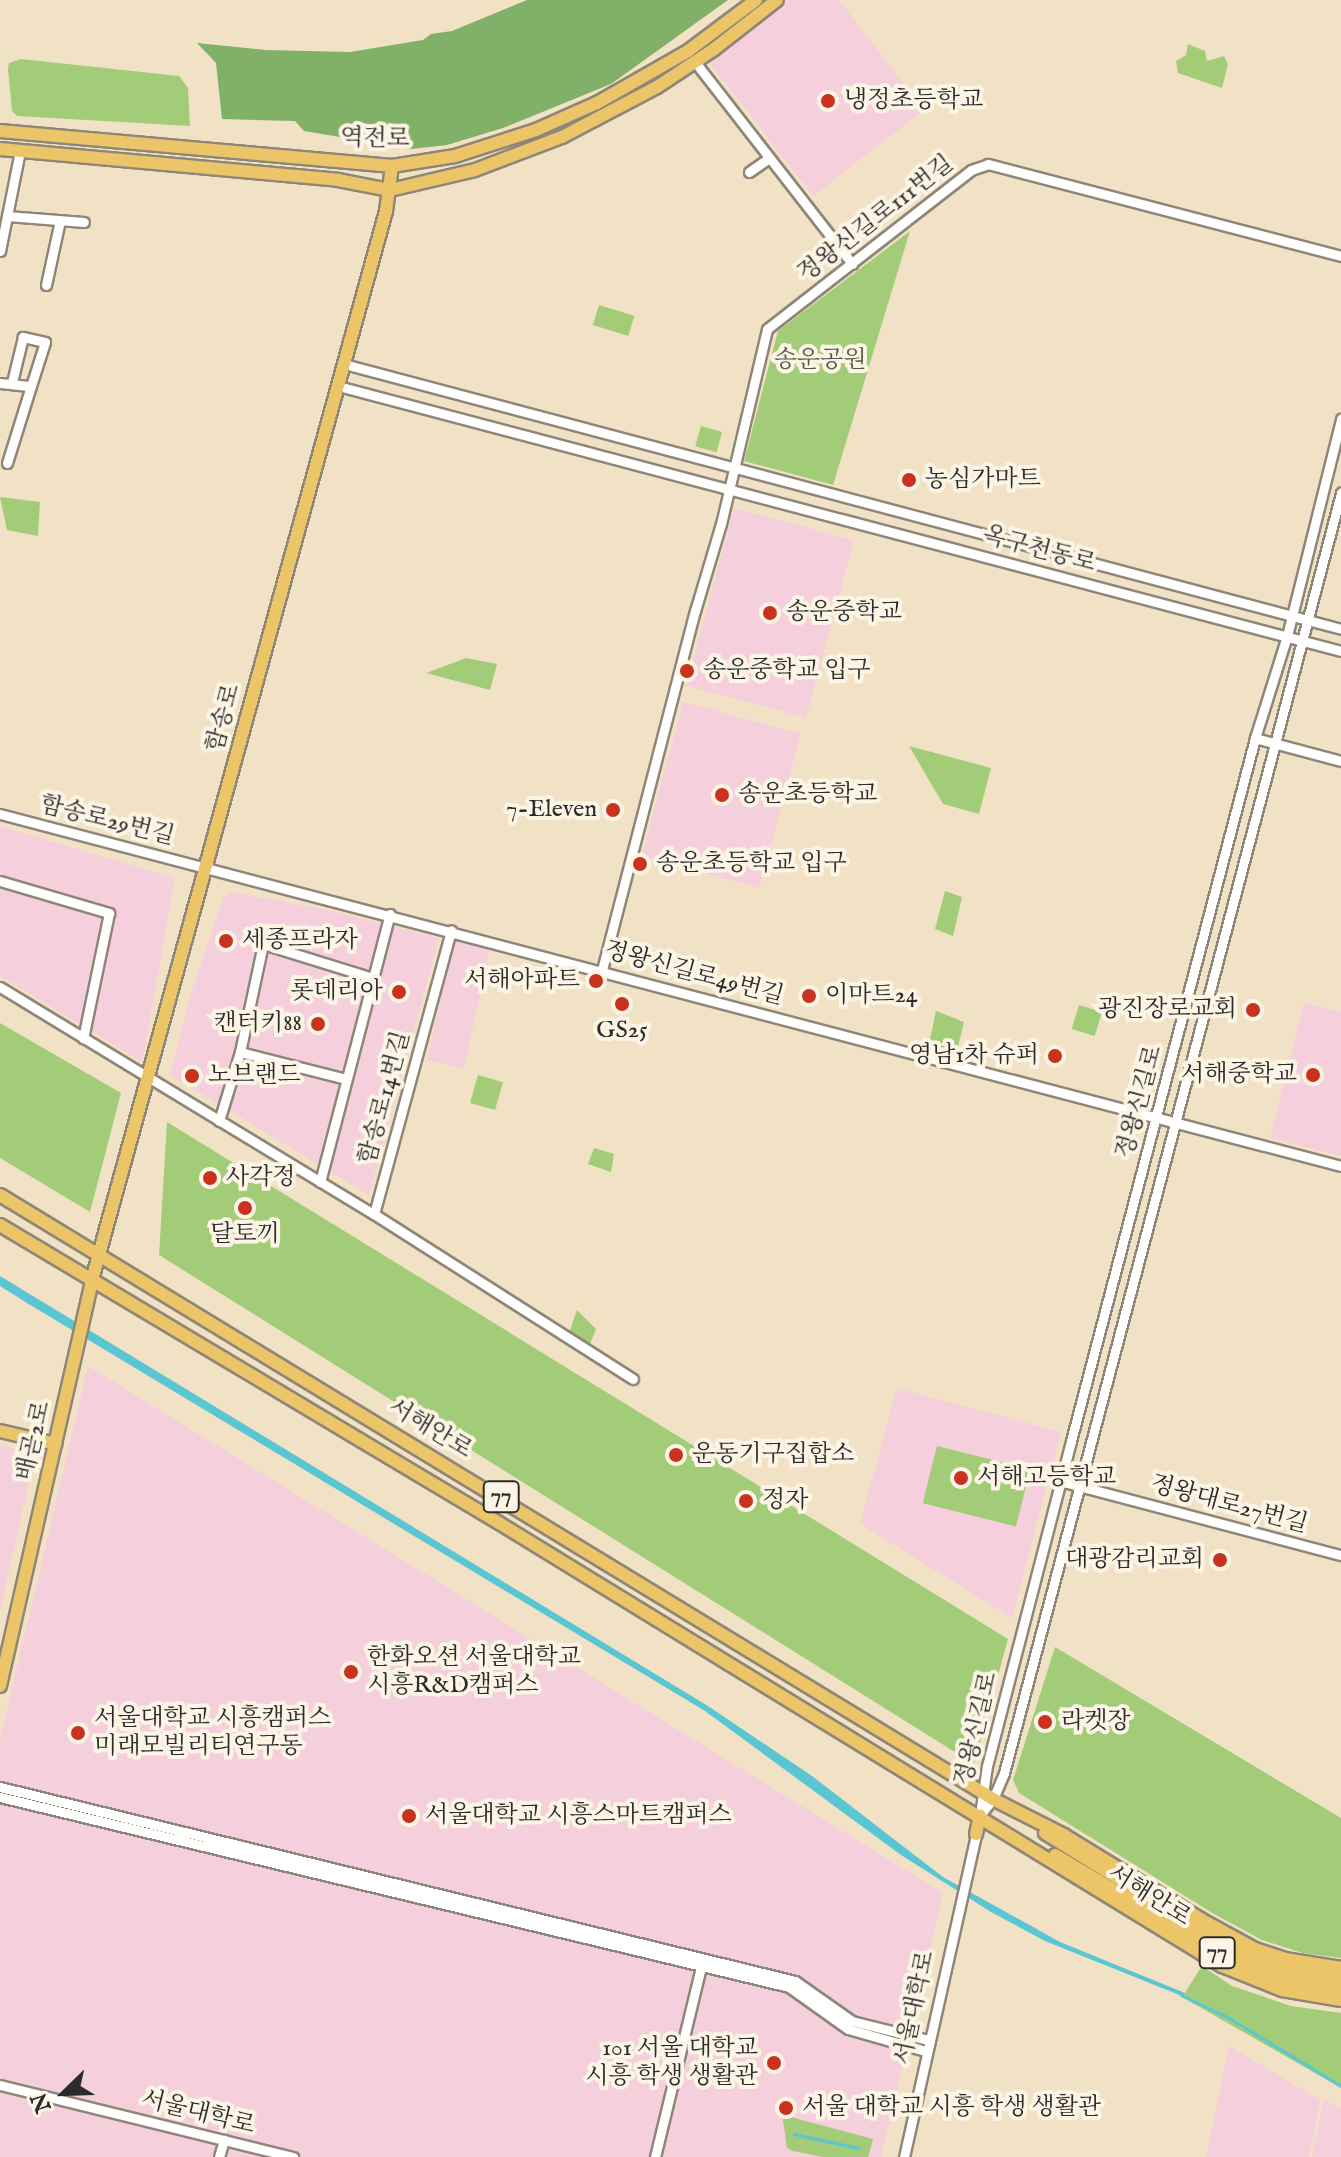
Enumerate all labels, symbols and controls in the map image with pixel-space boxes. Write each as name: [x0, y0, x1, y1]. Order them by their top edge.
place label: 냉정초등학교: [844, 87, 983, 115]
marker: 냉정초등학교: [819, 92, 837, 110]
street label: 역전로: [340, 124, 410, 154]
street label: 정왕신길로111번길: [793, 149, 959, 289]
park label: 송운공원: [774, 347, 866, 375]
place label: 농심가마트: [925, 466, 1041, 494]
marker: 농심가마트: [900, 471, 918, 489]
street label: 옥구천동로: [979, 521, 1099, 579]
place label: 송운중학교: [786, 599, 902, 627]
marker: 송운중학교: [761, 604, 779, 622]
place label: 송운중학교 입구: [703, 657, 871, 685]
marker: 송운중학교 입구: [678, 662, 696, 680]
street label: 함송로: [201, 681, 247, 755]
place label: 송운초등학교: [738, 781, 877, 809]
marker: 송운초등학교: [713, 786, 731, 804]
street label: 함송로29번길: [37, 790, 177, 852]
place label: 7-Eleven: [506, 796, 597, 824]
marker: 7-Eleven: [604, 801, 622, 819]
place label: 송운초등학교 입구: [656, 850, 847, 878]
marker: 송운초등학교 입구: [631, 855, 649, 873]
place label: 세종프라자: [242, 927, 358, 955]
marker: 세종프라자: [217, 932, 235, 950]
street label: 정왕신길로49번길: [601, 936, 787, 1012]
place label: 서해아파트: [464, 967, 580, 995]
marker: 서해아파트: [587, 972, 605, 990]
place label: 롯데리아: [290, 978, 383, 1006]
place label: 이마트24: [825, 982, 918, 1010]
marker: 롯데리아: [390, 983, 408, 1001]
marker: 이마트24: [800, 987, 818, 1005]
marker: GS25: [613, 995, 631, 1013]
place label: 광진장로교회: [1098, 996, 1237, 1024]
marker: 광진장로교회: [1244, 1001, 1262, 1019]
place label: 캔터키88: [214, 1010, 302, 1038]
marker: 캔터키88: [309, 1015, 327, 1033]
place label: GS25: [596, 1017, 648, 1045]
street label: 함송로14번길: [353, 1028, 417, 1168]
place label: 영남1차 슈퍼: [909, 1042, 1039, 1070]
street label: 정왕신길로: [1111, 1042, 1169, 1162]
marker: 영남1차 슈퍼: [1046, 1047, 1064, 1065]
place label: 서해중학교: [1181, 1061, 1297, 1089]
place label: 노브랜드: [208, 1062, 301, 1090]
marker: 서해중학교: [1304, 1066, 1322, 1084]
marker: 노브랜드: [183, 1067, 201, 1085]
place label: 사각정: [226, 1164, 296, 1192]
marker: 사각정: [201, 1169, 219, 1187]
marker: 달토끼: [236, 1199, 254, 1217]
place label: 달토끼: [210, 1221, 280, 1249]
street label: 서해안로: [383, 1393, 477, 1465]
street label: 배곧2로: [11, 1398, 57, 1484]
place label: 운동기구집합소: [692, 1441, 854, 1469]
marker: 운동기구집합소: [667, 1446, 685, 1464]
place label: 서해고등학교: [977, 1464, 1116, 1492]
marker: 서해고등학교: [952, 1469, 970, 1487]
street label: 정왕대로27번길: [1147, 1470, 1311, 1540]
road number: 77: [481, 1479, 521, 1515]
place label: 정자: [762, 1487, 808, 1515]
marker: 정자: [737, 1492, 755, 1510]
place label: 대광감리교회: [1065, 1546, 1204, 1574]
marker: 대광감리교회: [1211, 1551, 1229, 1569]
place label: 한화오션 서울대학교 시흥R&D캠퍼스: [367, 1644, 581, 1700]
marker: 한화오션 서울대학교 시흥R&D캠퍼스: [342, 1663, 360, 1681]
street label: 정왕신길로: [950, 1669, 1004, 1789]
place label: 서울대학교 시흥캠퍼스 미래모빌리티연구동: [94, 1705, 331, 1761]
place label: 라켓장: [1061, 1708, 1131, 1736]
marker: 라켓장: [1036, 1713, 1054, 1731]
marker: 서울대학교 시흥캠퍼스 미래모빌리티연구동: [69, 1724, 87, 1742]
place label: 서울대학교 시흥스마트캠퍼스: [425, 1802, 732, 1830]
marker: 서울대학교 시흥스마트캠퍼스: [400, 1807, 418, 1825]
street label: 서해안로: [1102, 1859, 1196, 1933]
road number: 77: [1197, 1935, 1237, 1971]
street label: 서울대학로: [889, 1948, 941, 2068]
place label: 101 서울 대학교 시흥 학생 생활관: [585, 2035, 758, 2091]
north arrow: [24, 2053, 104, 2133]
marker: 101 서울 대학교 시흥 학생 생활관: [765, 2054, 783, 2072]
street label: 서울대학로: [138, 2085, 258, 2141]
text: N: [25, 2088, 59, 2117]
place label: 서울 대학교 시흥 학생 생활관: [802, 2094, 1101, 2122]
marker: 서울 대학교 시흥 학생 생활관: [777, 2099, 795, 2117]

